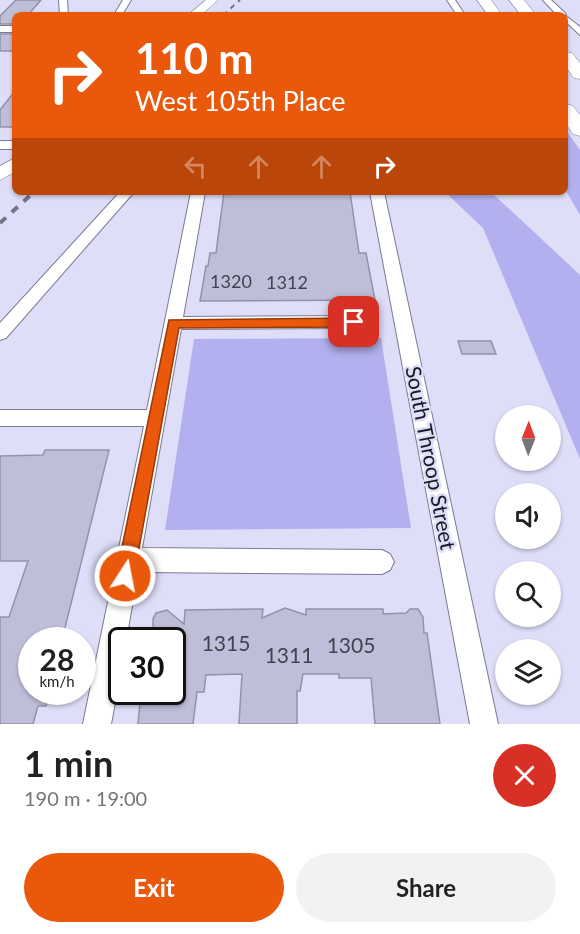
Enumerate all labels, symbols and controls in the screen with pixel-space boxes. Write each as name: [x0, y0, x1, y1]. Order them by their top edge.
text: 110 m: [135, 33, 253, 83]
icon: right: [36, 36, 114, 114]
text: West 105th Place: [135, 84, 345, 117]
icon: left: [179, 150, 212, 183]
icon: ahead: [242, 150, 275, 183]
icon: ahead: [305, 150, 338, 183]
icon: right: [368, 150, 401, 183]
house number: 1320: [210, 270, 252, 292]
house number: 1312: [266, 271, 308, 293]
pin: [328, 296, 379, 347]
icon: arrive: [337, 305, 370, 338]
street label: South Throop Street: [401, 364, 462, 552]
north arrow: [495, 405, 561, 471]
map controls: [495, 405, 561, 705]
button: sound: [495, 483, 561, 549]
position arrow: [93, 544, 157, 608]
button: search: [495, 561, 561, 627]
speed limit sign: 30: [108, 627, 186, 705]
house number: 1315: [202, 630, 250, 655]
house number: 1305: [327, 632, 375, 657]
button: layers: [495, 639, 561, 705]
text: 28: [40, 641, 74, 677]
house number: 1311: [265, 642, 313, 667]
text: km/h: [39, 672, 75, 690]
text: 1 min: [24, 741, 113, 785]
button: close: [493, 744, 556, 807]
text: 190 m · 19:00: [24, 786, 147, 810]
button: Exit: [24, 853, 284, 922]
button: Share: [296, 853, 556, 922]

